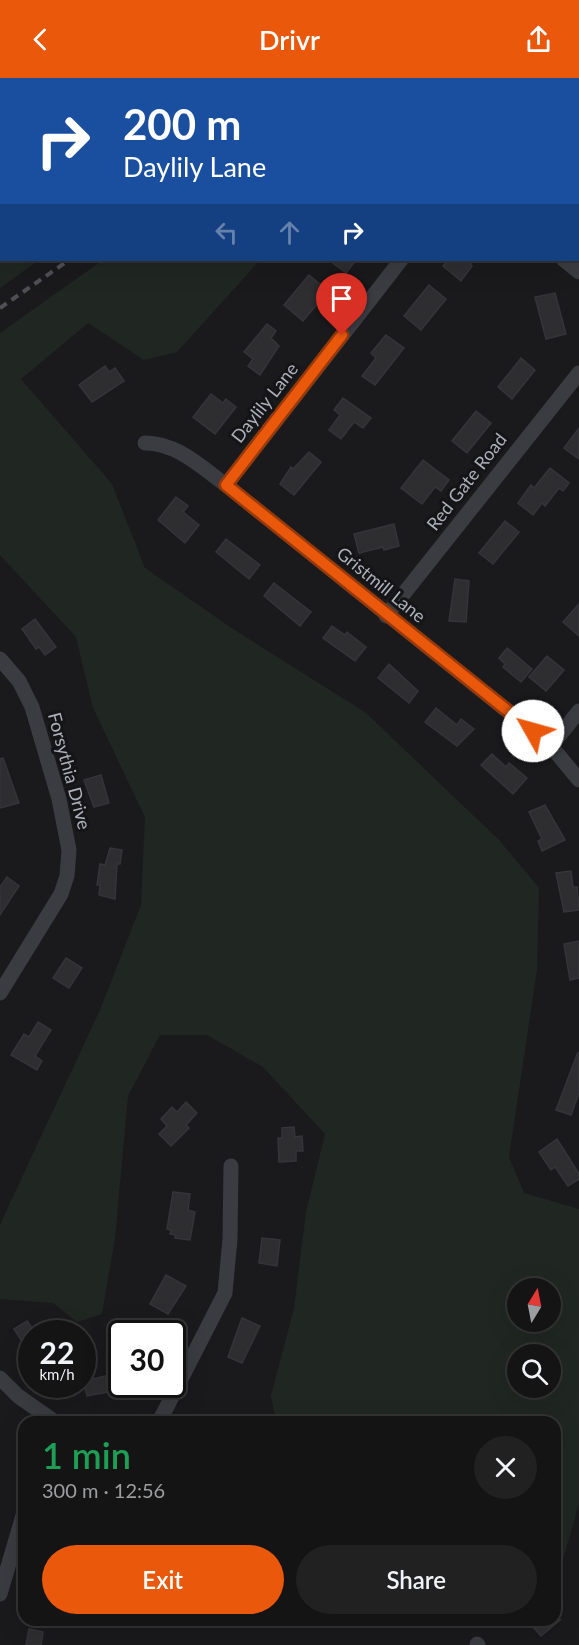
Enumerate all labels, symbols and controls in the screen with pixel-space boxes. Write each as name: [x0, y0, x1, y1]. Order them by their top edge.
icon: back: [24, 23, 57, 56]
text: Drivr: [259, 23, 320, 56]
icon: share: [522, 23, 555, 56]
text: 200 m: [123, 99, 241, 149]
icon: right: [24, 102, 102, 180]
text: Daylily Lane: [123, 150, 266, 183]
icon: left: [210, 216, 243, 249]
icon: ahead: [273, 216, 306, 249]
icon: right: [336, 216, 369, 249]
pin: [316, 273, 367, 335]
icon: arrive: [325, 282, 358, 315]
street label: Daylily Lane: [226, 358, 302, 447]
street label: Red Gate Road: [421, 428, 511, 534]
street label: Gristmill Lane: [333, 542, 431, 627]
position arrow: [501, 699, 565, 763]
street label: Forsythia Drive: [44, 710, 96, 832]
north arrow: [507, 1278, 561, 1332]
map controls: [507, 1278, 561, 1398]
speed limit sign: 30: [108, 1320, 186, 1398]
text: 22: [40, 1334, 74, 1370]
button: search: [507, 1344, 561, 1398]
text: km/h: [39, 1365, 75, 1383]
text: 1 min: [42, 1433, 131, 1477]
button: close: [474, 1436, 537, 1499]
text: 300 m · 12:56: [42, 1478, 165, 1502]
button: Exit: [42, 1545, 284, 1614]
button: Share: [296, 1545, 537, 1614]

